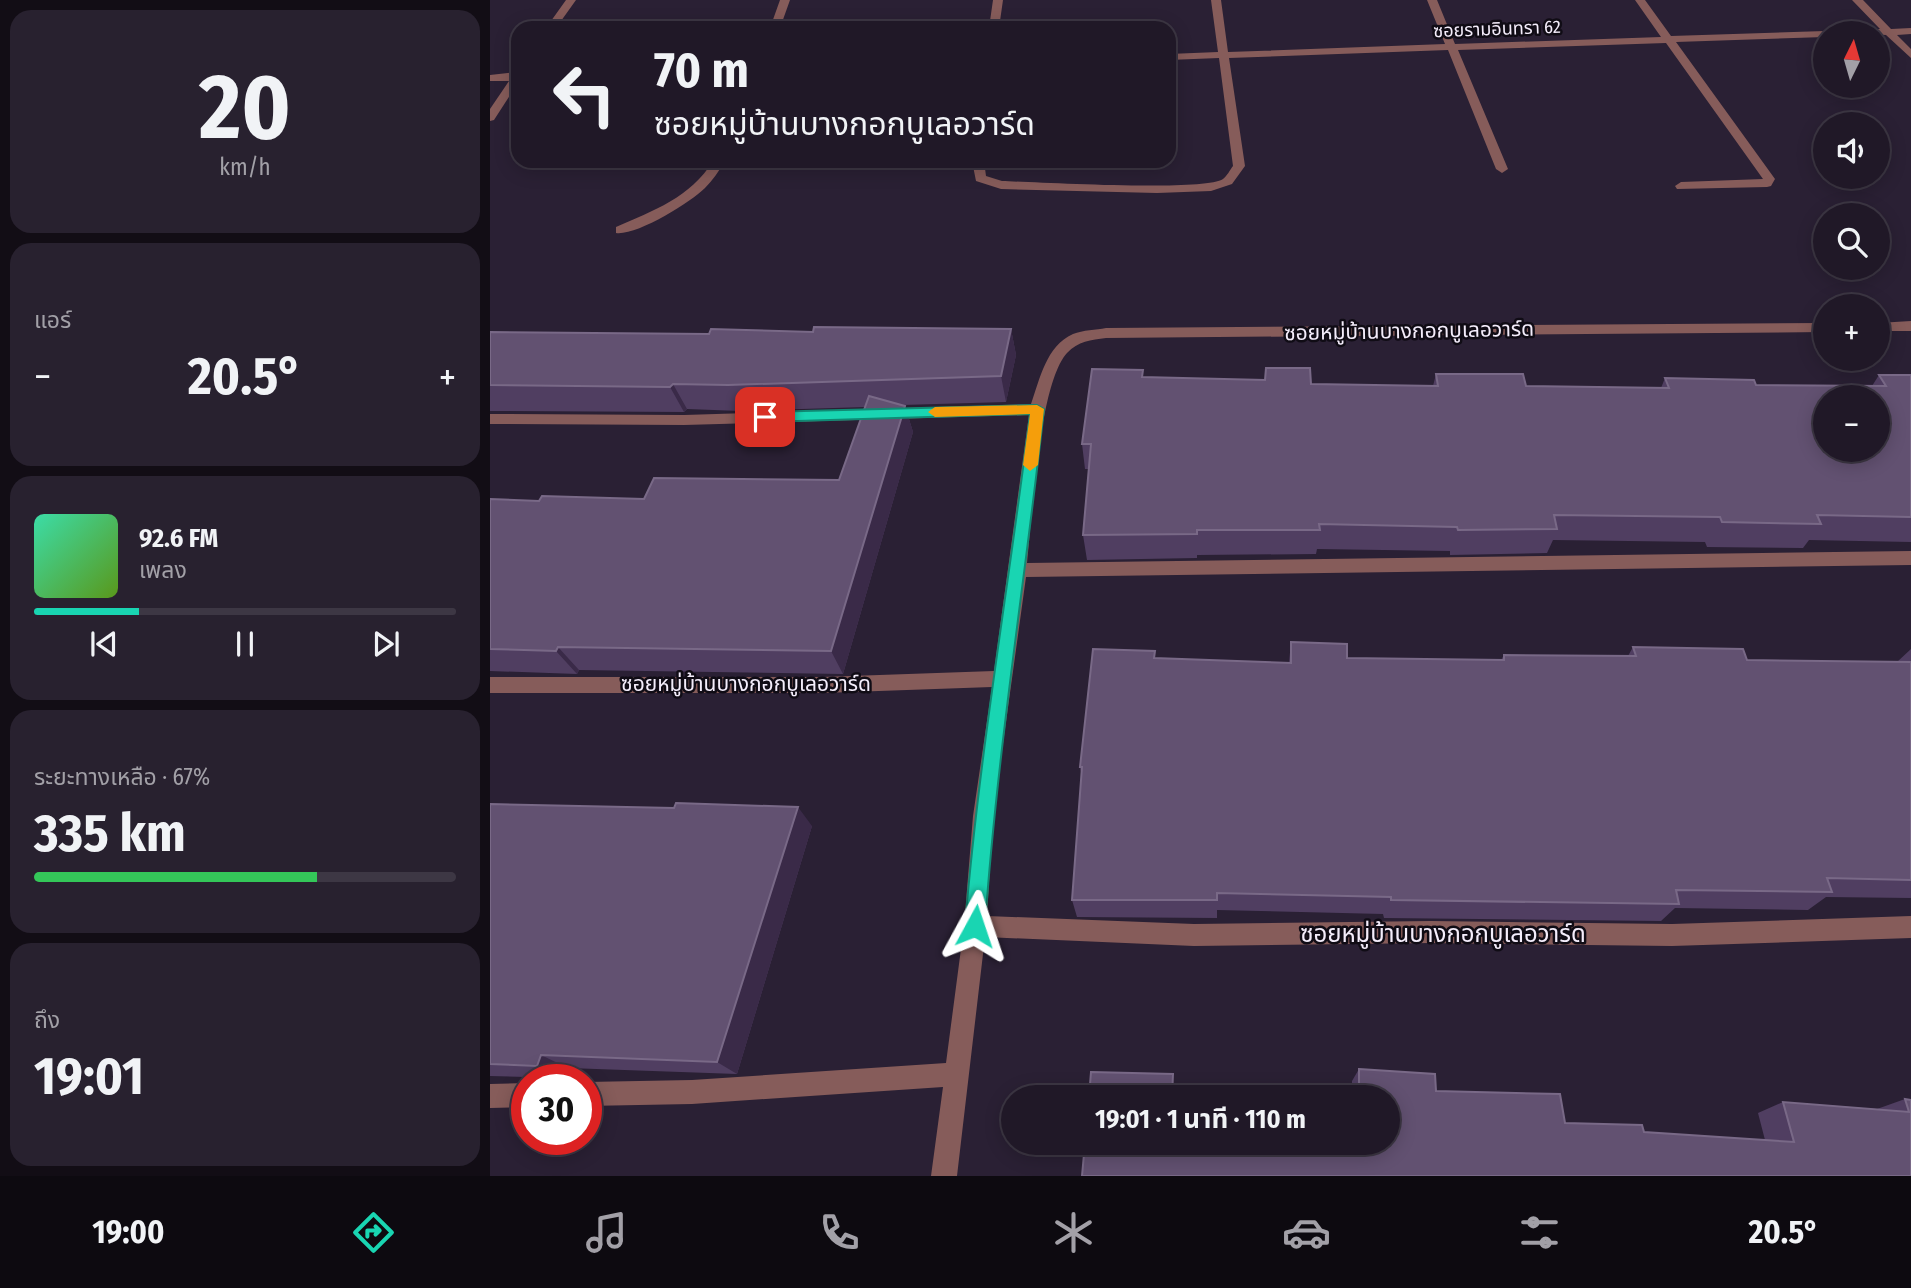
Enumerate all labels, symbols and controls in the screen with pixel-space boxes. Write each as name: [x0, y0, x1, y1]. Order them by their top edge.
street label: ซอยรามอินทรา 62: [1433, 16, 1561, 42]
north arrow: [1813, 21, 1890, 98]
map controls: [1813, 21, 1890, 462]
text: 70 m: [654, 41, 749, 100]
icon: left: [539, 49, 630, 140]
text: 20: [199, 53, 291, 162]
text: ซอยหมู่บ้านบางกอกบูเลอวาร์ด: [654, 105, 1035, 143]
button: sound: [1813, 112, 1890, 189]
text: km/h: [219, 153, 271, 181]
button: search: [1813, 203, 1890, 280]
button: +: [1813, 294, 1890, 371]
text: แอร์: [34, 306, 71, 334]
street label: ซอยหมู่บ้านบางกอกบูเลอวาร์ด: [1284, 316, 1534, 346]
text: 20.5°: [188, 345, 302, 408]
text: −: [34, 354, 51, 400]
text: +: [439, 354, 456, 400]
button: −: [1813, 385, 1890, 462]
pin: [735, 387, 795, 447]
icon: arrive: [746, 398, 784, 436]
text: 92.6 FM: [139, 523, 218, 554]
text: เพลง: [139, 556, 187, 584]
icon: previous: [85, 625, 123, 663]
icon: pause: [226, 625, 264, 663]
icon: next: [367, 625, 405, 663]
street label: ซอยหมู่บ้านบางกอกบูเลอวาร์ด: [621, 671, 871, 697]
text: ระยะทางเหลือ · 67%: [34, 763, 210, 791]
text: 335 km: [34, 802, 186, 865]
position arrow: [938, 889, 1012, 963]
street label: ซอยหมู่บ้านบางกอกบูเลอวาร์ด: [1300, 920, 1586, 949]
text: ถึง: [34, 1006, 60, 1034]
text: 19:01: [34, 1045, 144, 1108]
speed limit sign: 30: [511, 1064, 602, 1155]
text: 19:01 · 1 นาที · 110 m: [1095, 1104, 1306, 1135]
icon: directions: [349, 1208, 398, 1257]
icon: music: [582, 1208, 631, 1257]
icon: phone: [815, 1208, 864, 1257]
icon: climate: [1049, 1208, 1098, 1257]
icon: car: [1282, 1208, 1331, 1257]
icon: filters: [1515, 1208, 1564, 1257]
text: 19:00: [92, 1213, 165, 1251]
text: 20.5°: [1748, 1213, 1819, 1251]

